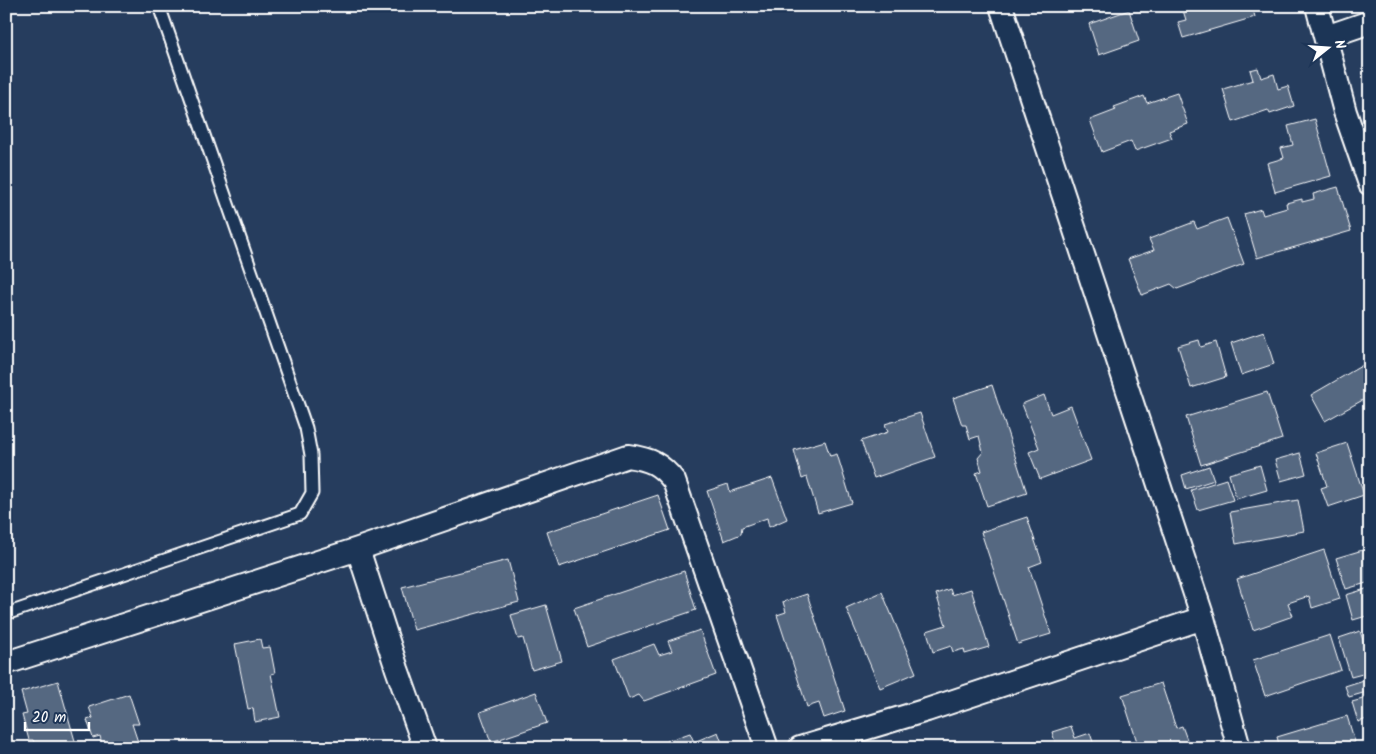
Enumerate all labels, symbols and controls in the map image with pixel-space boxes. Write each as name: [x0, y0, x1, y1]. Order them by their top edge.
north arrow: [1304, 22, 1354, 72]
text: N: [1328, 37, 1351, 52]
scale bar: [25, 699, 89, 731]
text: 20 m: [32, 706, 66, 730]

